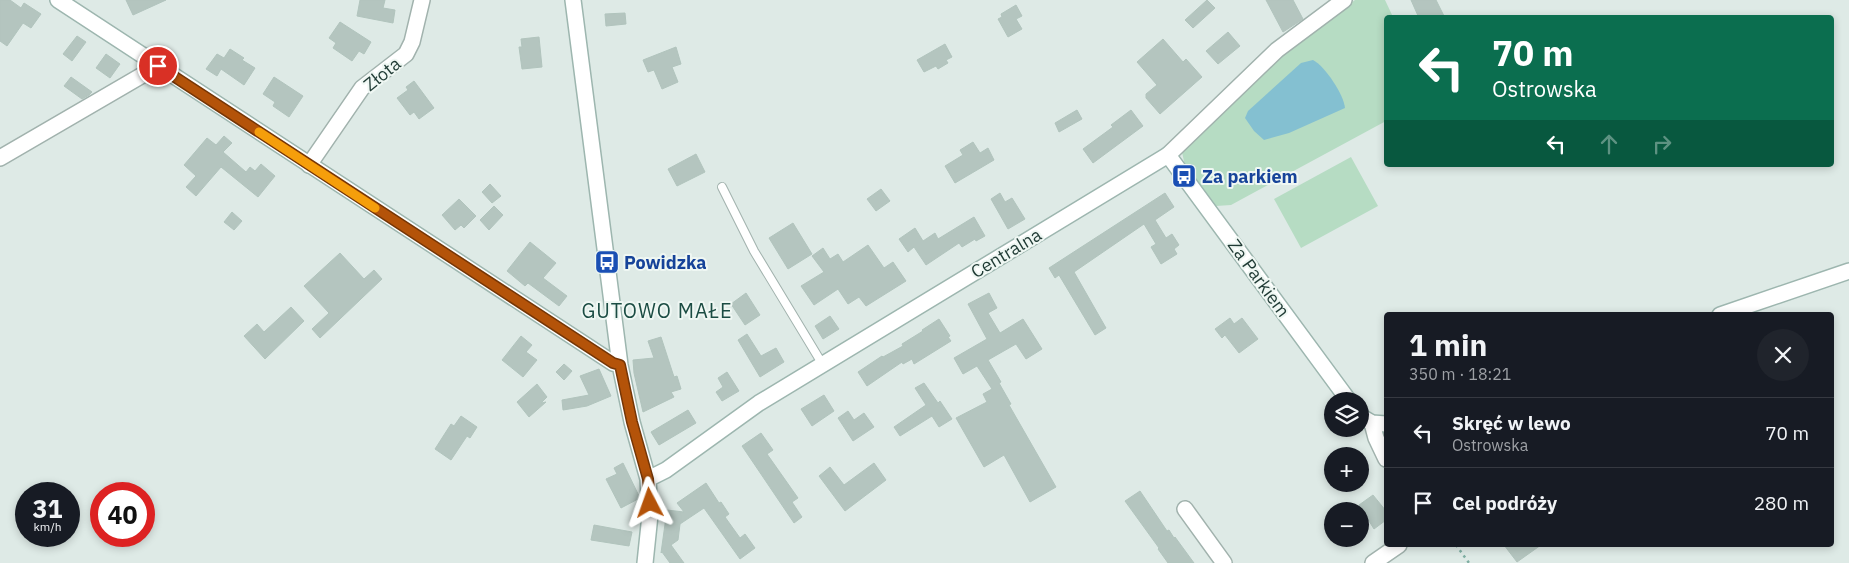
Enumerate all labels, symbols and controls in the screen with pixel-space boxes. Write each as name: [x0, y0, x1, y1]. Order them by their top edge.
text: 70 m: [1492, 30, 1574, 76]
icon: left: [1409, 35, 1474, 100]
pin: [137, 45, 179, 87]
icon: arrive: [144, 52, 172, 80]
street label: Złota: [359, 52, 406, 96]
text: Ostrowska: [1492, 74, 1597, 103]
icon: left: [1542, 130, 1570, 158]
icon: ahead: [1595, 130, 1623, 158]
icon: right: [1648, 130, 1676, 158]
bus stop icon: Za parkiem: [1171, 163, 1197, 189]
place label: Za parkiem: [1202, 165, 1298, 188]
street label: Centralna: [966, 223, 1046, 283]
street label: Za Parkiem: [1223, 234, 1295, 322]
bus stop icon: Powidzka: [594, 249, 620, 275]
place label: Powidzka: [624, 251, 707, 274]
district label: GUTOWO MAŁE: [581, 297, 733, 324]
text: 1 min: [1409, 325, 1487, 364]
button: close: [1757, 329, 1809, 381]
text: 350 m · 18:21: [1409, 364, 1511, 384]
map controls: [1324, 392, 1369, 547]
button: layers: [1324, 392, 1369, 437]
text: Skręć w lewo: [1452, 411, 1571, 435]
icon: left: [1409, 419, 1437, 447]
text: 70 m: [1765, 421, 1809, 445]
text: Ostrowska: [1452, 435, 1528, 455]
button: +: [1324, 447, 1369, 492]
position arrow: [623, 476, 675, 528]
speed limit sign: 40: [90, 482, 155, 547]
icon: arrive: [1409, 489, 1437, 517]
text: Cel podróży: [1452, 491, 1557, 515]
text: 280 m: [1754, 491, 1809, 515]
text: 31: [32, 492, 63, 525]
button: −: [1324, 502, 1369, 547]
text: km/h: [33, 519, 62, 534]

